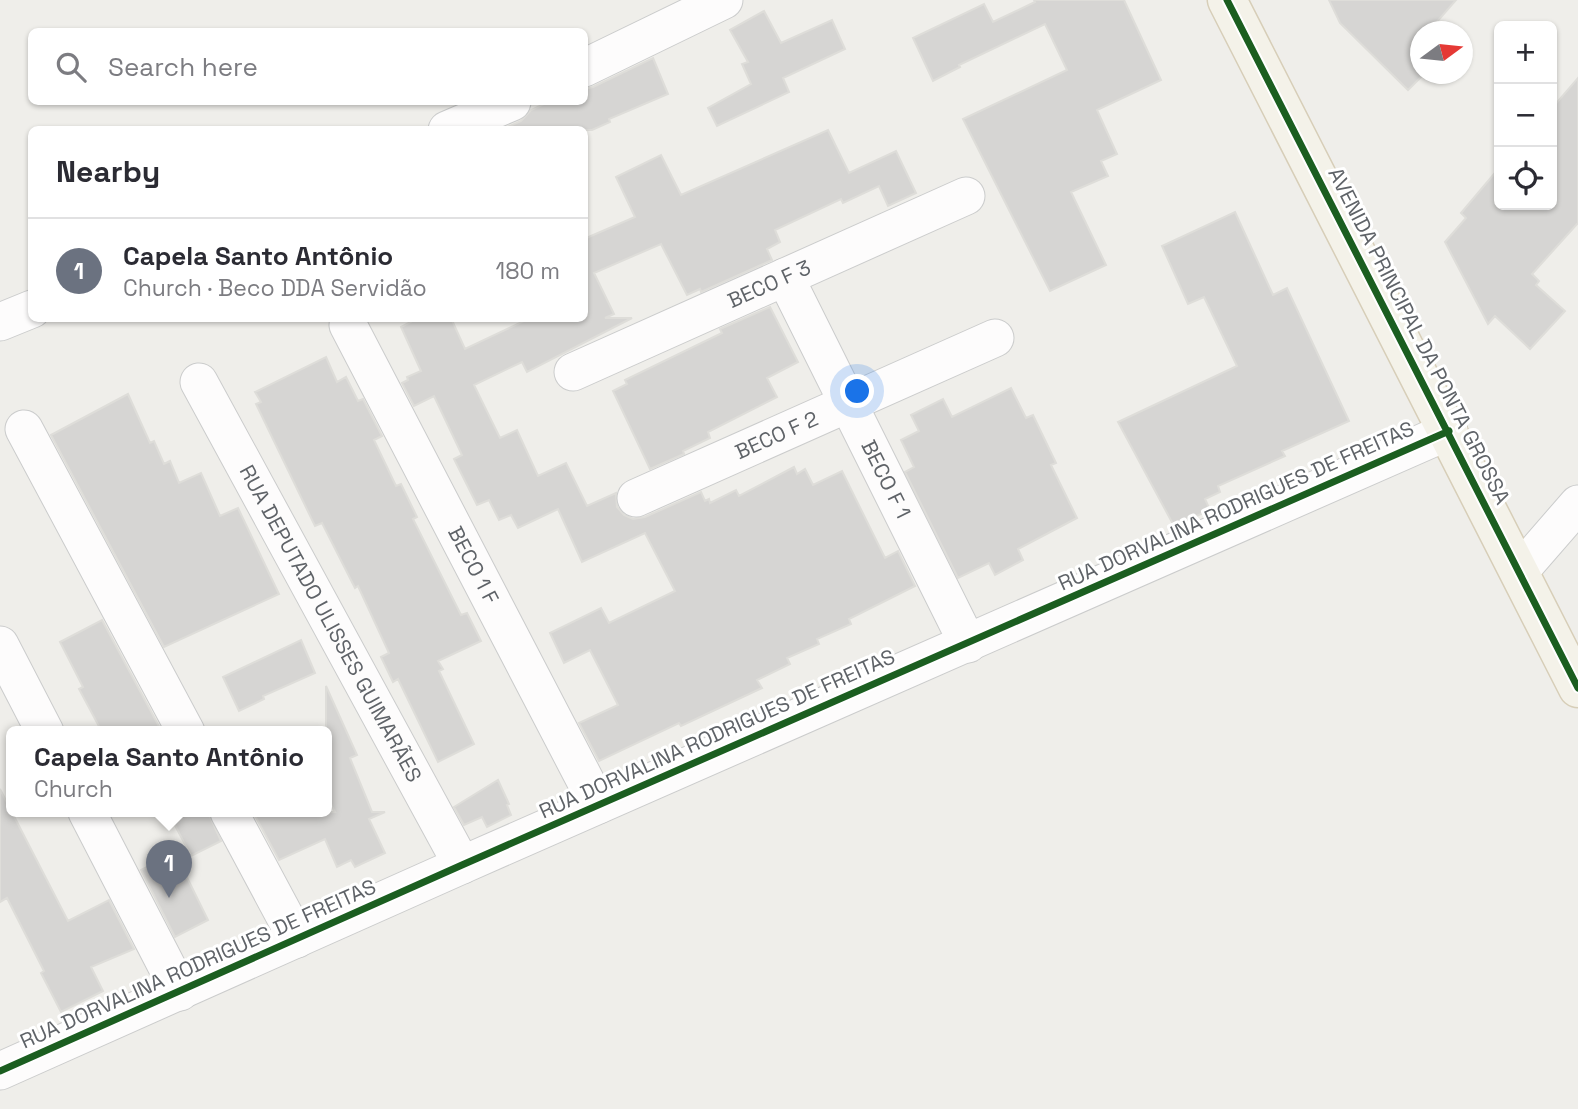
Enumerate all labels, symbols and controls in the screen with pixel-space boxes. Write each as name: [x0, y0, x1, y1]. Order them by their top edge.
north arrow: [1410, 21, 1473, 84]
map controls: [1494, 21, 1557, 210]
button: +: [1494, 21, 1557, 84]
search box: [28, 28, 588, 105]
icon: search: [52, 48, 90, 86]
text: Search here: [108, 50, 258, 84]
button: −: [1494, 84, 1557, 147]
button: locate: [1494, 147, 1557, 210]
text: Nearby: [56, 152, 160, 191]
street label: AVENIDA PRINCIPAL DA PONTA GROSSA: [1322, 163, 1516, 509]
text: Capela Santo Antônio: [123, 239, 393, 273]
street label: BECO F 3: [723, 253, 815, 314]
text: 1: [74, 256, 84, 286]
text: 180 m: [496, 256, 560, 286]
text: Church · Beco DDA Servidão: [123, 273, 427, 303]
your location: [840, 374, 874, 408]
street label: BECO F 2: [731, 405, 822, 465]
street label: RUA DORVALINA RODRIGUES DE FREITAS: [1054, 415, 1418, 597]
street label: BECO F 1: [855, 435, 917, 523]
street label: RUA DEPUTADO ULISSES GUIMARÃES: [234, 460, 428, 787]
street label: BECO 1 F: [442, 522, 505, 609]
street label: RUA DORVALINA RODRIGUES DE FREITAS: [535, 643, 899, 825]
popup: [6, 726, 332, 817]
text: Capela Santo Antônio: [34, 740, 304, 774]
text: Church: [34, 774, 113, 804]
pin: 1: [146, 840, 192, 898]
street label: RUA DORVALINA RODRIGUES DE FREITAS: [16, 873, 380, 1055]

